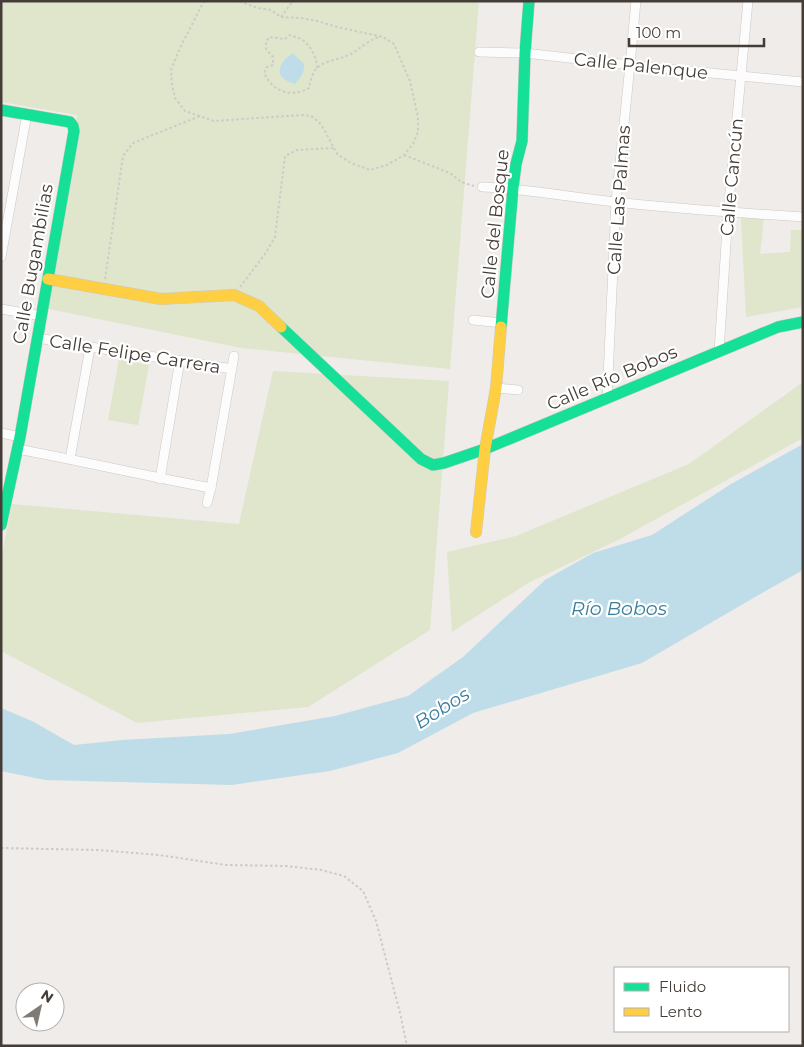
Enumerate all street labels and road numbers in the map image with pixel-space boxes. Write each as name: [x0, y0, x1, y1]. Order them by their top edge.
street label: Calle Palenque: [573, 48, 709, 84]
street label: Calle Cancún: [716, 117, 748, 237]
street label: Calle Las Palmas: [603, 124, 635, 276]
street label: Calle del Bosque: [476, 148, 514, 300]
street label: Calle Bugambilias: [8, 182, 58, 346]
street label: Calle Felipe Carrera: [48, 330, 222, 378]
street label: Calle Río Bobos: [543, 341, 681, 415]

